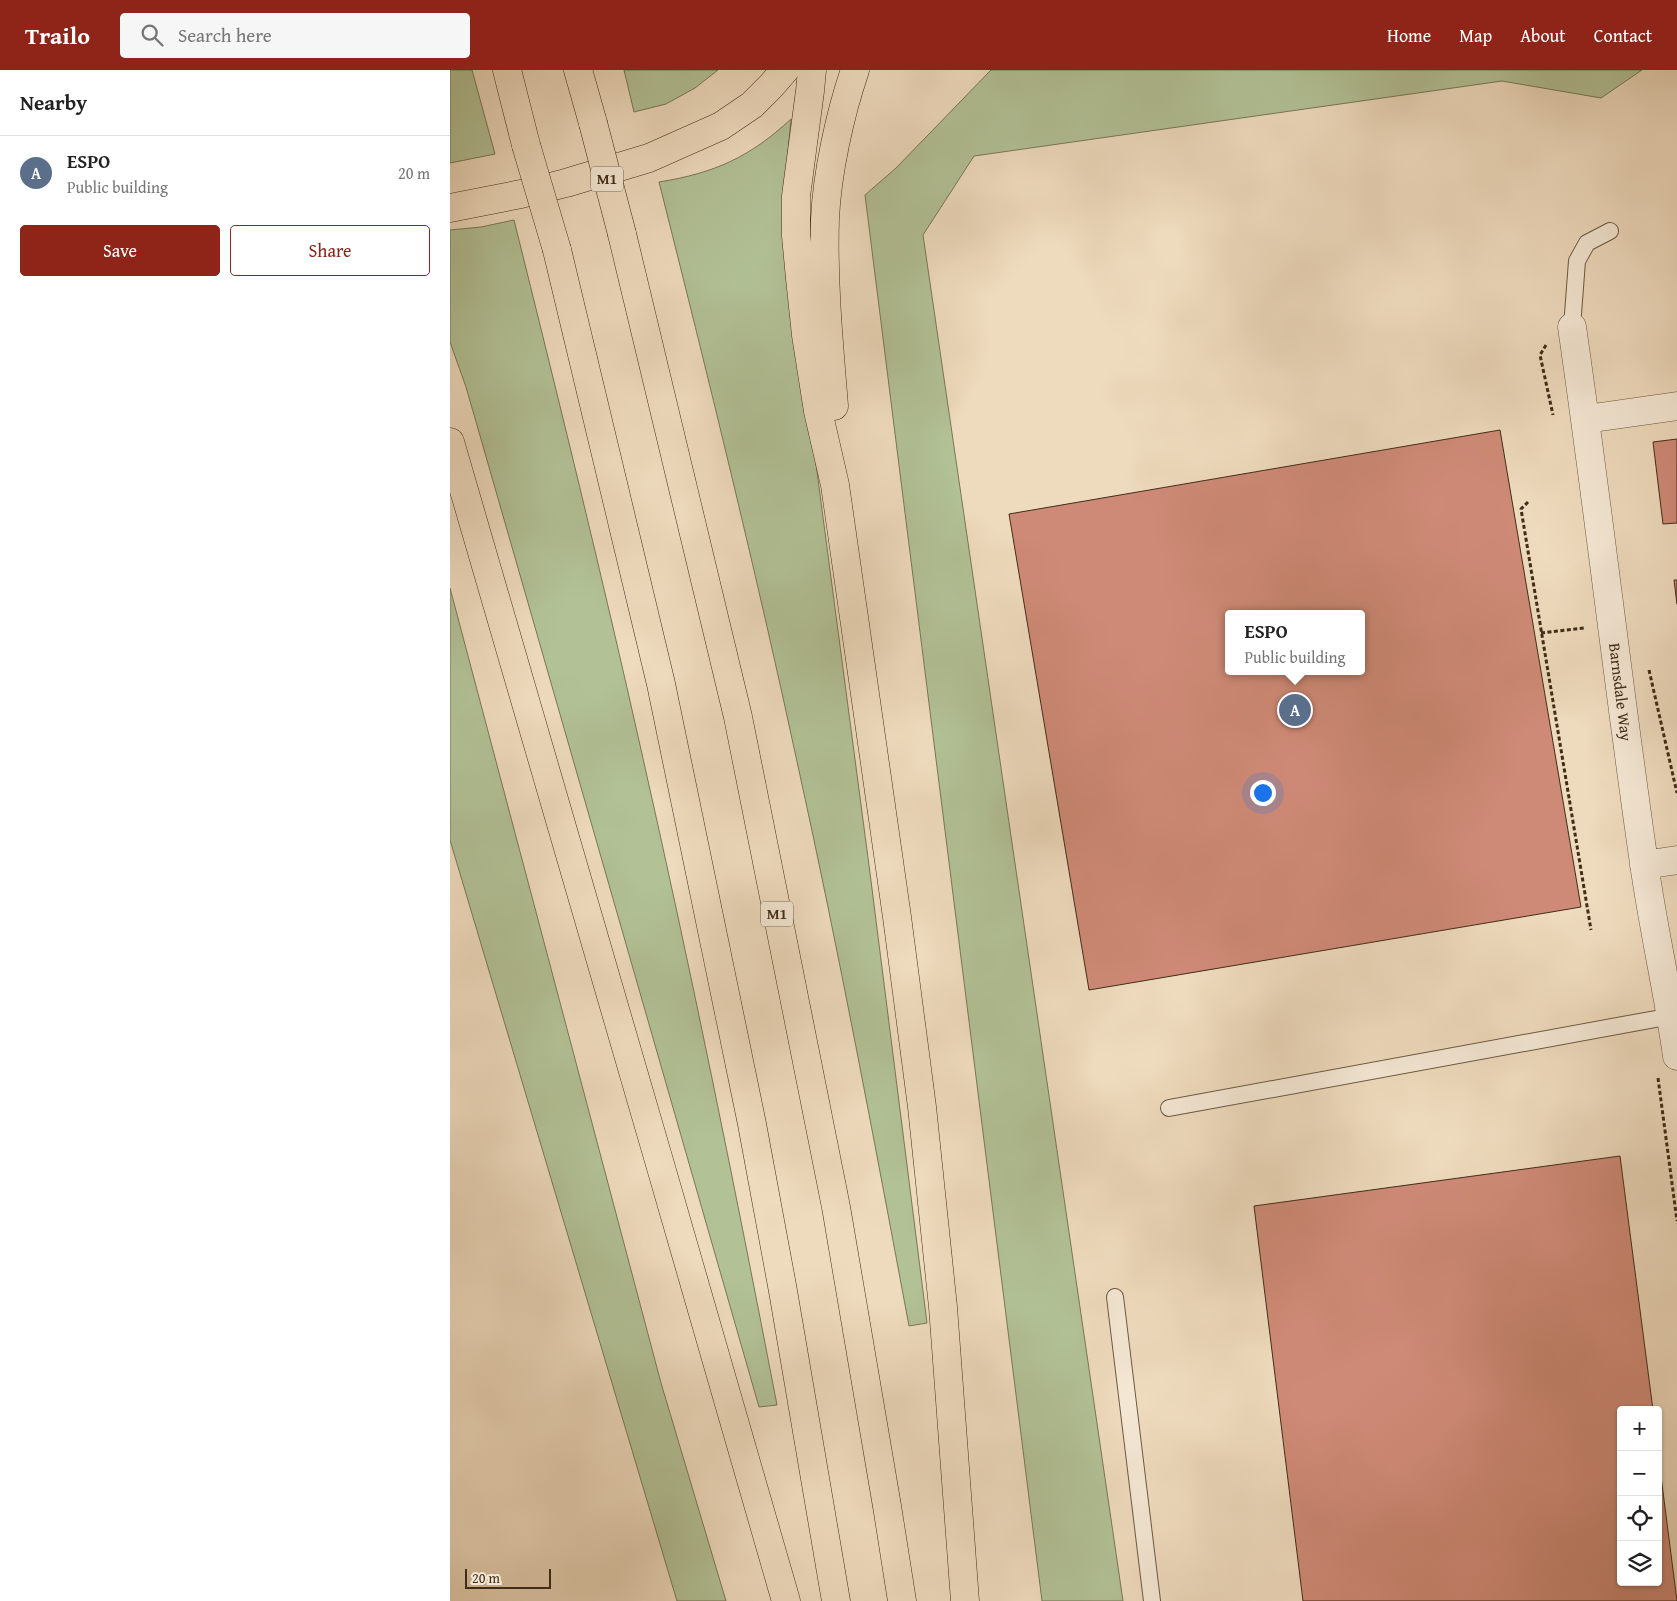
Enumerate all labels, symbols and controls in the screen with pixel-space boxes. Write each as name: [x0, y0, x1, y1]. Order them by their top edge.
search box: [120, 13, 470, 58]
text: Trailo: [25, 18, 90, 53]
icon: search: [138, 21, 166, 49]
text: Search here: [178, 21, 272, 49]
text: Home: [1387, 22, 1431, 49]
text: Map: [1459, 22, 1492, 49]
text: About: [1520, 22, 1566, 49]
text: Contact: [1594, 22, 1652, 49]
text: Nearby: [20, 87, 87, 118]
text: ESPO: [67, 147, 110, 175]
text: A: [31, 161, 41, 185]
text: 20 m: [398, 161, 430, 185]
road number: M1: [591, 166, 623, 192]
text: Public building: [67, 175, 168, 199]
button: Save: [20, 225, 220, 276]
button: Share: [230, 225, 430, 276]
popup: [1225, 610, 1365, 675]
text: ESPO: [1244, 617, 1288, 645]
street label: Barnsdale Way: [1603, 642, 1639, 742]
text: Public building: [1244, 645, 1346, 669]
pin: A: [1279, 691, 1311, 729]
your location: [1250, 780, 1276, 806]
road number: M1: [761, 902, 793, 926]
map controls: [1617, 1406, 1662, 1586]
button: +: [1617, 1406, 1662, 1451]
button: −: [1617, 1451, 1662, 1496]
button: locate: [1617, 1496, 1662, 1541]
button: layers: [1617, 1541, 1662, 1586]
scale bar: [465, 1566, 551, 1589]
text: 20 m: [472, 1568, 500, 1588]

